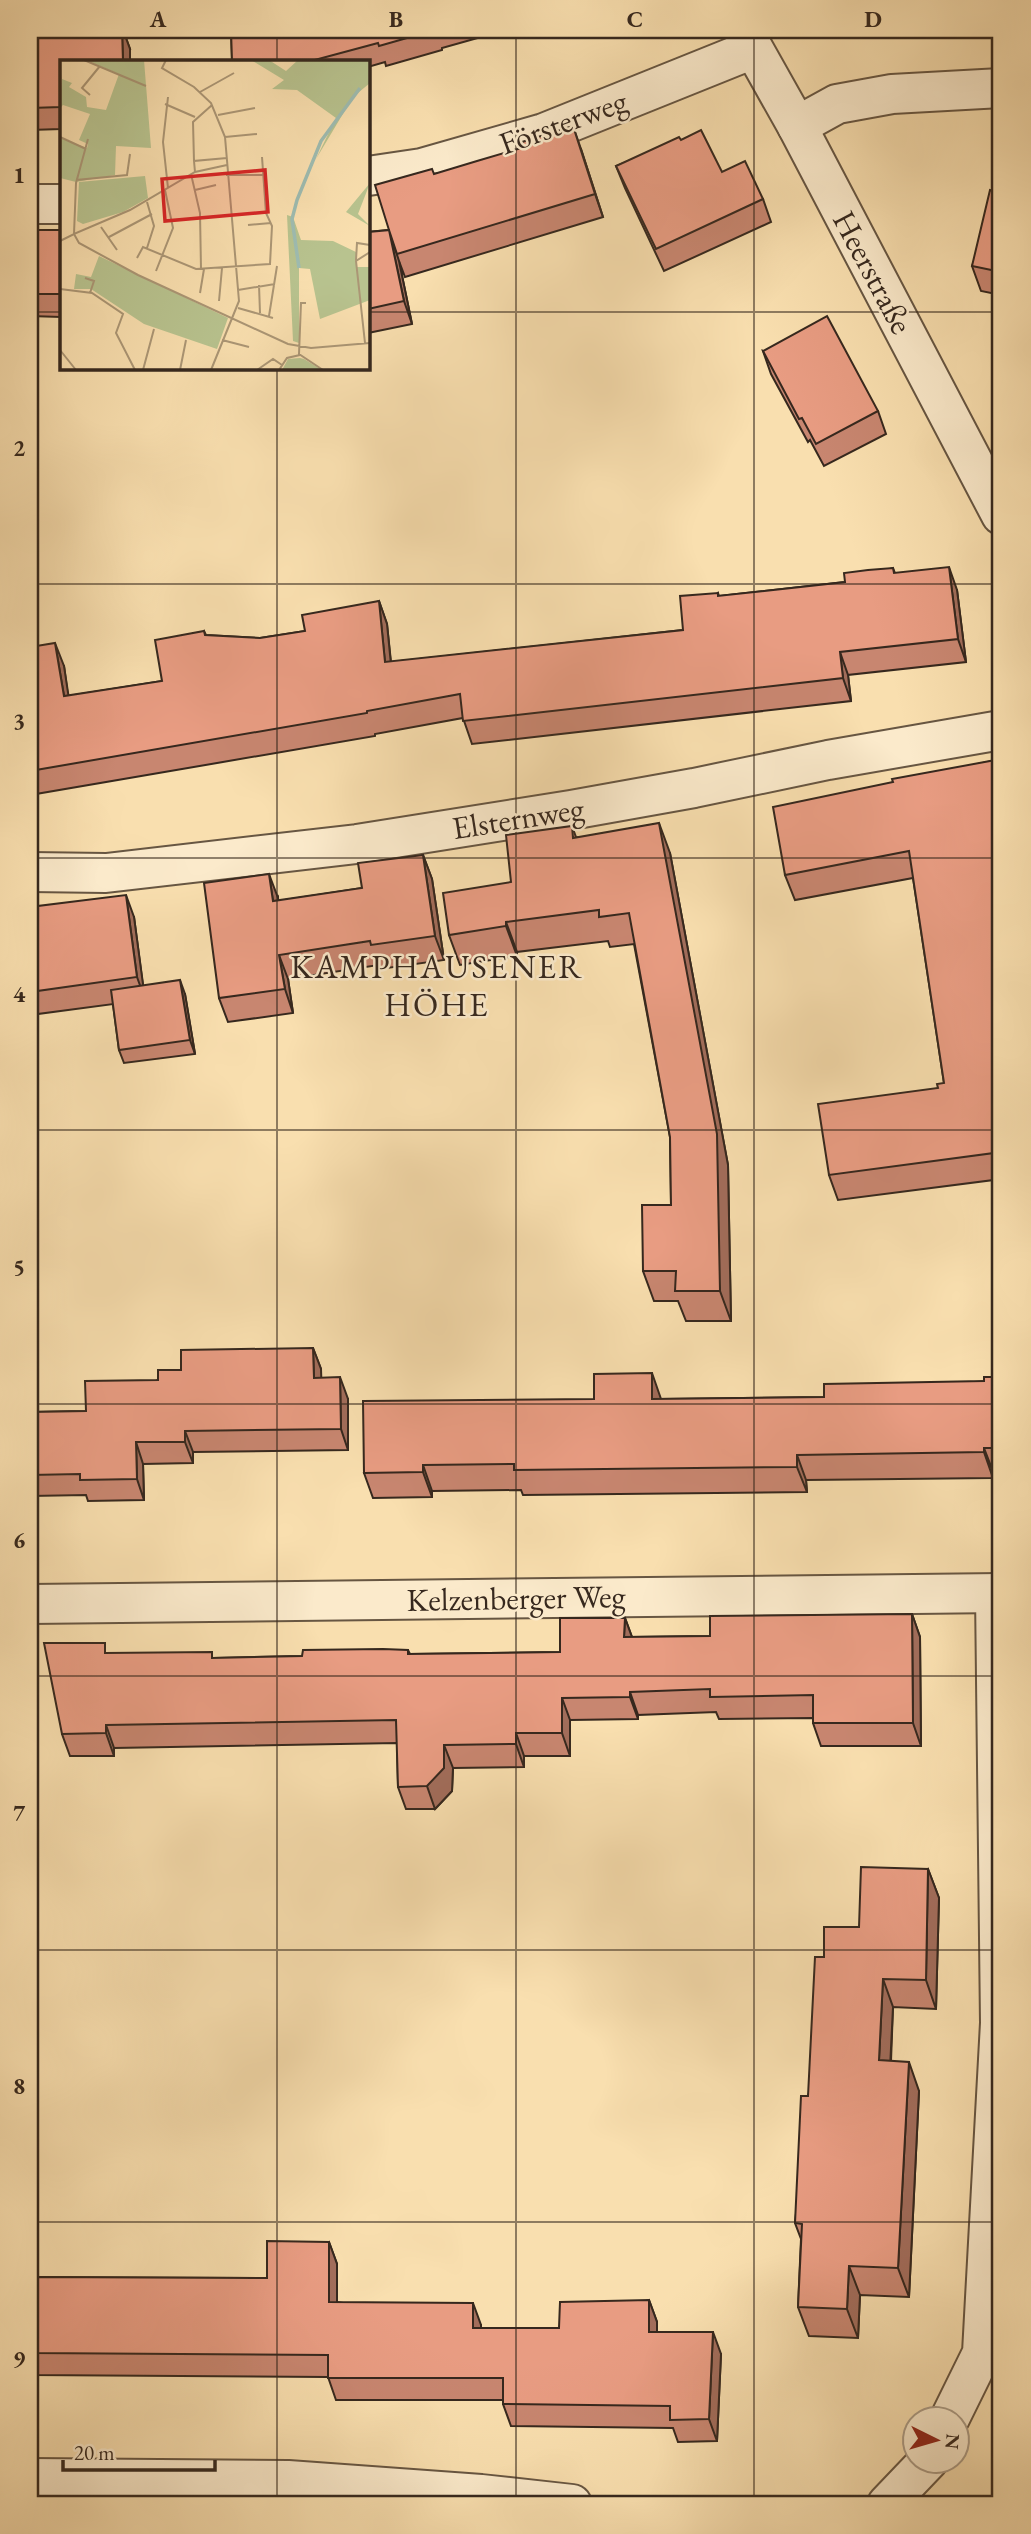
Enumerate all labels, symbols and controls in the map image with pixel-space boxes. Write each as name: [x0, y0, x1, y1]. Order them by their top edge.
text: A: [149, 4, 167, 34]
text: B: [389, 4, 403, 34]
text: C: [627, 4, 643, 34]
text: D: [864, 4, 882, 34]
inset map: [60, 60, 369, 369]
street label: Försterweg: [493, 79, 634, 164]
text: 1: [13, 160, 25, 190]
street label: Heerstraße: [823, 203, 923, 341]
text: 2: [13, 433, 25, 463]
text: 3: [13, 706, 25, 736]
street label: Elsternweg: [449, 787, 588, 849]
district label: KAMPHAUSENER HÖHE: [290, 945, 584, 1026]
text: 4: [13, 979, 26, 1009]
text: 5: [13, 1252, 25, 1282]
text: 6: [13, 1525, 25, 1555]
street label: Kelzenberger Weg: [406, 1575, 627, 1621]
text: 7: [13, 1798, 26, 1828]
text: 8: [13, 2071, 25, 2101]
text: 9: [13, 2344, 25, 2374]
north arrow: [902, 2404, 972, 2474]
scale bar: [63, 2429, 215, 2473]
text: N: [939, 2433, 966, 2451]
text: 20 m: [74, 2439, 115, 2466]

